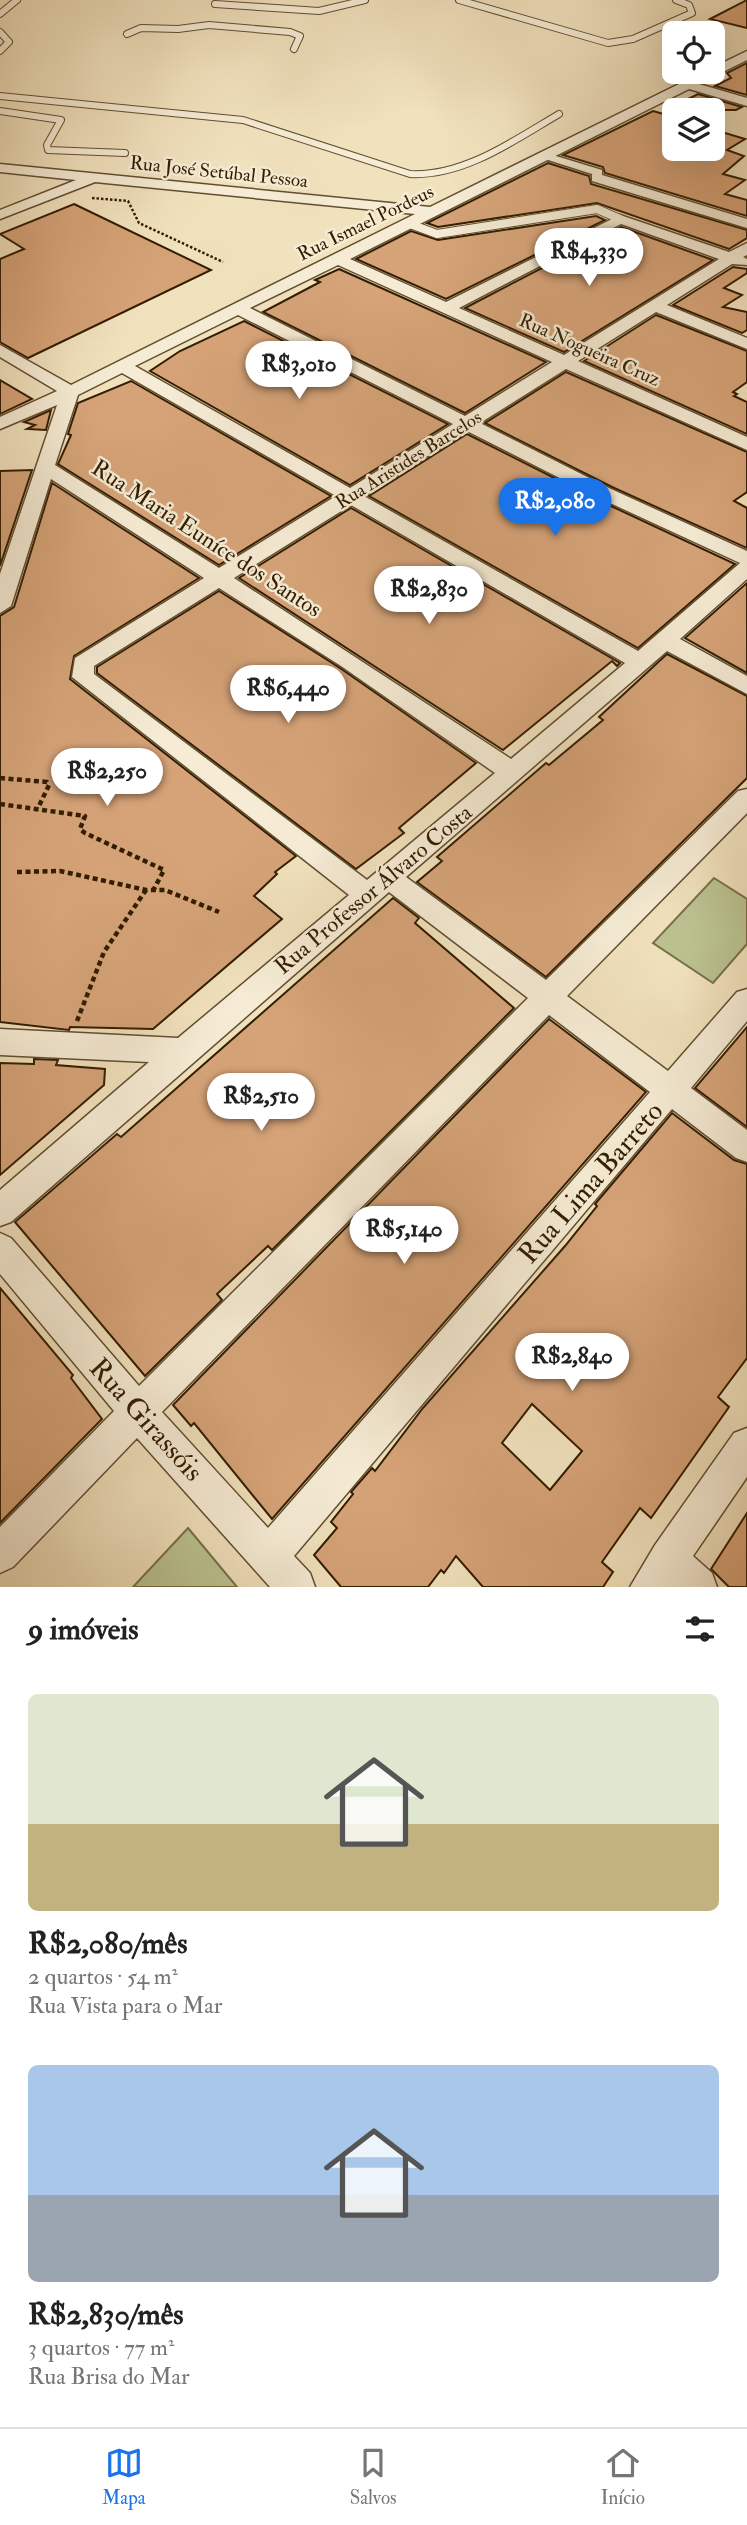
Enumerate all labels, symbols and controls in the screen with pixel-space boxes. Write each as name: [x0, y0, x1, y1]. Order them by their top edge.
map controls: [662, 21, 725, 161]
button: locate: [662, 21, 725, 84]
button: layers: [662, 98, 725, 161]
street label: Rua José Setúbal Pessoa: [129, 151, 309, 193]
street label: Rua Ismael Pordeus: [293, 179, 438, 266]
pin: R$4,330: [524, 229, 654, 288]
text: R$4,330: [550, 236, 628, 265]
street label: Rua Nogueira Cruz: [515, 308, 664, 392]
pin: R$3,010: [234, 342, 364, 401]
text: R$3,010: [261, 349, 337, 378]
street label: Rua Aristides Barcelos: [331, 405, 486, 515]
street label: Rua Maria Euníce dos Santos: [86, 453, 327, 624]
pin: R$2,080: [490, 478, 620, 538]
text: R$2,080: [515, 486, 595, 515]
pin: R$2,830: [364, 566, 494, 626]
text: R$2,830: [390, 574, 468, 603]
pin: R$6,440: [223, 666, 353, 725]
text: R$6,440: [246, 673, 330, 702]
pin: R$2,250: [42, 748, 172, 808]
text: R$2,250: [67, 756, 147, 785]
street label: Rua Professor Álvaro Costa: [269, 798, 479, 981]
pin: R$2,510: [196, 1074, 326, 1133]
text: R$2,510: [223, 1081, 299, 1110]
street label: Rua Lima Barreto: [511, 1095, 671, 1271]
pin: R$5,140: [339, 1206, 469, 1266]
text: R$5,140: [365, 1214, 443, 1243]
pin: R$2,840: [507, 1334, 637, 1393]
text: R$2,840: [531, 1341, 613, 1370]
street label: Rua Girassóis: [81, 1351, 210, 1489]
icon: filters: [681, 1610, 719, 1648]
text: 9 imóveis: [28, 1611, 139, 1648]
icon: home: [311, 1739, 437, 1865]
text: R$2,080/mês: [28, 1925, 187, 1962]
text: 2 quartos · 54 m²: [28, 1962, 178, 1991]
text: Rua Vista para o Mar: [28, 1991, 222, 2020]
icon: home: [311, 2110, 437, 2236]
text: R$2,830/mês: [28, 2296, 184, 2333]
text: 3 quartos · 77 m²: [28, 2333, 174, 2362]
text: Rua Brisa do Mar: [28, 2362, 190, 2391]
tab: Mapa: [102, 2444, 146, 2510]
tab: Salvos: [350, 2444, 397, 2510]
tab: Início: [601, 2444, 645, 2510]

